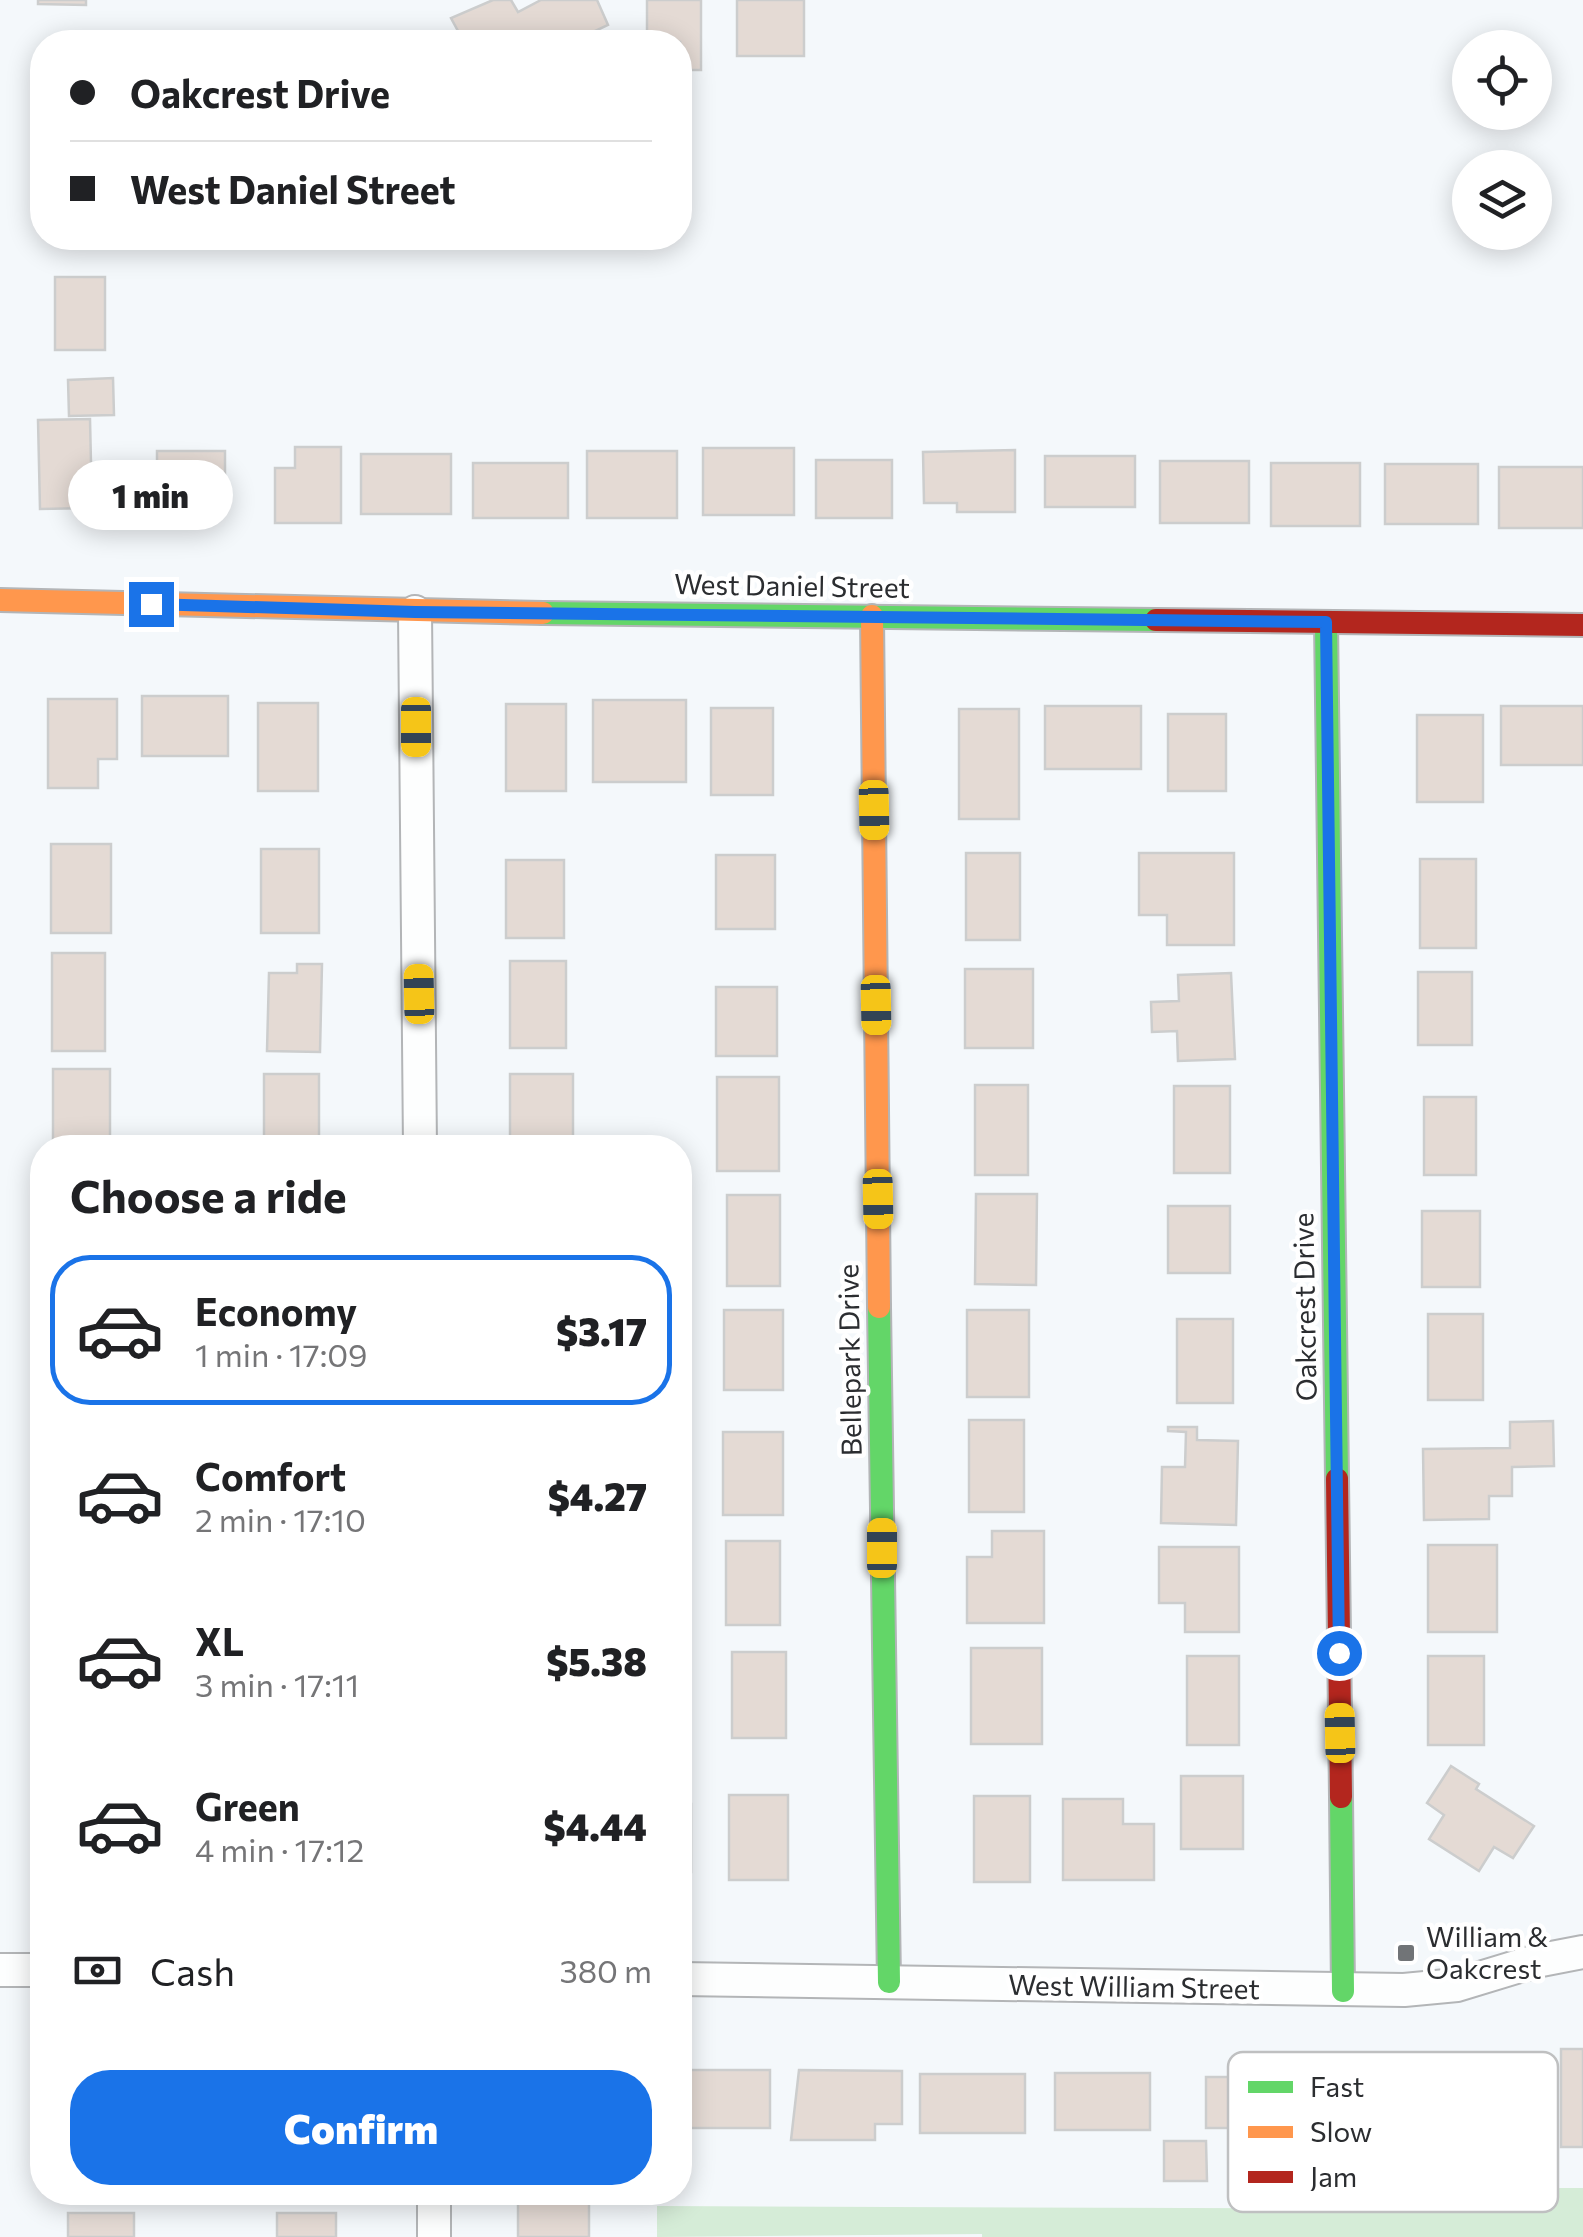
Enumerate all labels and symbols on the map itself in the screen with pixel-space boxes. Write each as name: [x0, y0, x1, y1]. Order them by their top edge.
callout: 1 min: [68, 459, 234, 529]
street label: West Daniel Street: [674, 566, 910, 604]
route end: [129, 582, 174, 627]
car: [401, 697, 431, 757]
car: [858, 780, 890, 840]
car: [403, 964, 435, 1024]
car: [860, 975, 892, 1035]
car: [862, 1169, 894, 1229]
street label: Oakcrest Drive: [1285, 1212, 1323, 1402]
street label: Bellepark Drive: [830, 1264, 868, 1457]
car: [867, 1518, 897, 1578]
route start: [1317, 1631, 1362, 1676]
car: [1324, 1703, 1356, 1763]
place label: William & Oakcrest: [1426, 1919, 1549, 1985]
marker: William & Oakcrest: [1395, 1942, 1417, 1964]
street label: West William Street: [1008, 1967, 1260, 2005]
legend: [1228, 2052, 1558, 2212]
text: Fast: [1310, 2069, 1364, 2103]
text: Slow: [1310, 2114, 1372, 2148]
text: Jam: [1310, 2159, 1357, 2193]

